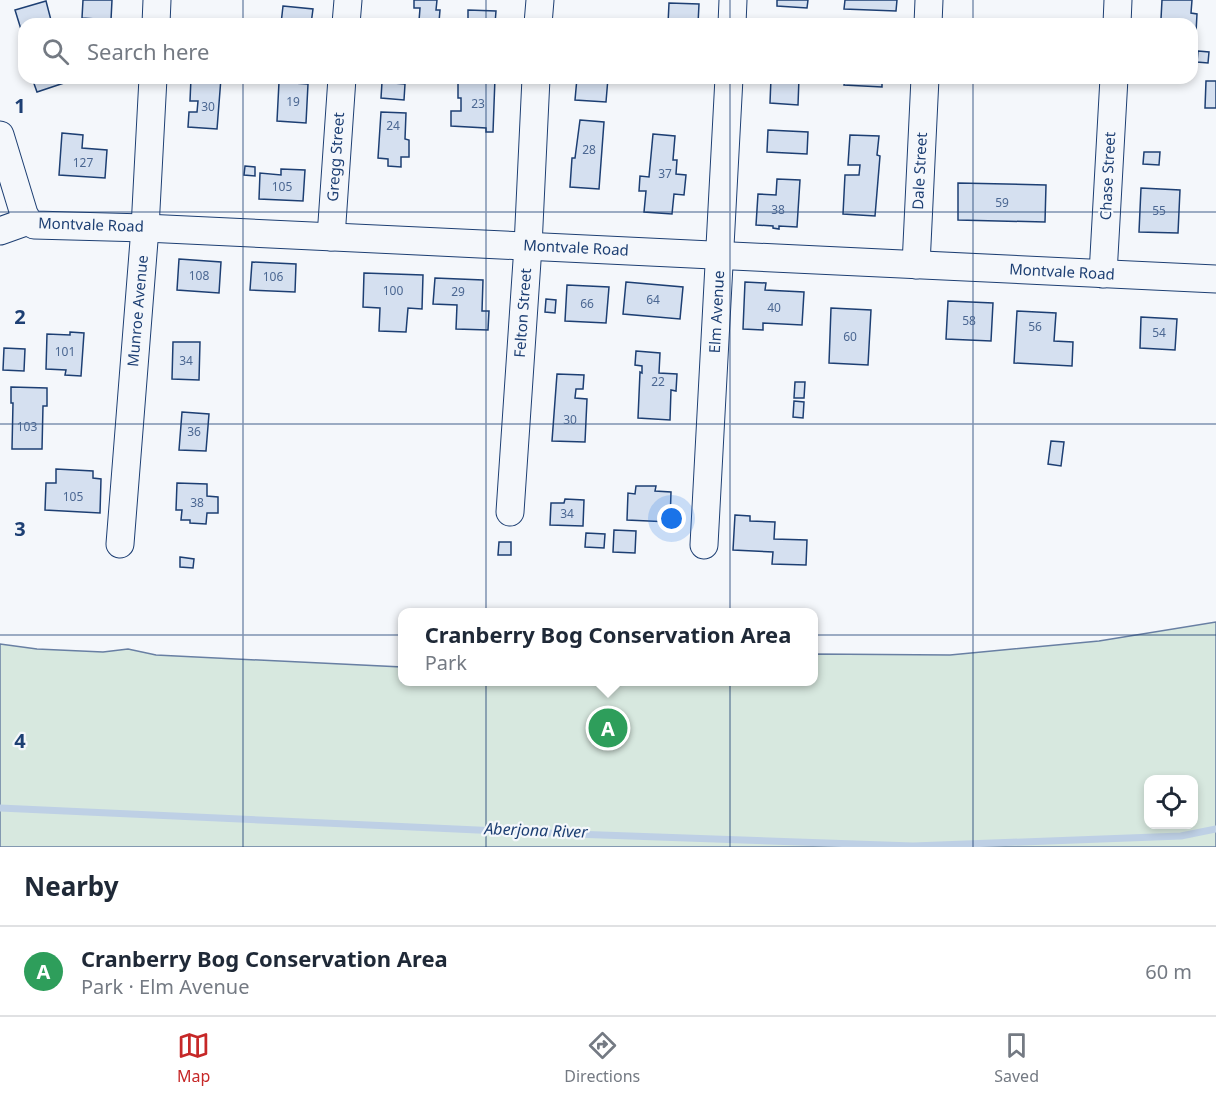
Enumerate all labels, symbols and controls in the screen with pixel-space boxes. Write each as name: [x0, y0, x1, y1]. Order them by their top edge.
search box: [18, 18, 1198, 84]
icon: search: [39, 35, 72, 68]
text: Search here: [87, 36, 209, 66]
text: 1: [14, 92, 26, 119]
house number: 19: [286, 93, 300, 110]
house number: 23: [471, 95, 485, 112]
house number: 30: [201, 98, 215, 115]
street label: Gregg Street: [322, 111, 348, 202]
house number: 24: [386, 117, 400, 134]
street label: Dale Street: [907, 131, 931, 210]
street label: Chase Street: [1095, 131, 1119, 221]
house number: 28: [582, 141, 596, 158]
house number: 127: [73, 154, 93, 171]
house number: 37: [658, 165, 672, 182]
house number: 105: [272, 178, 292, 195]
house number: 59: [995, 194, 1009, 211]
house number: 38: [771, 201, 785, 218]
house number: 55: [1152, 202, 1166, 219]
street label: Montvale Road: [38, 212, 144, 236]
street label: Montvale Road: [523, 234, 629, 260]
street label: Munroe Avenue: [122, 254, 152, 368]
street label: Montvale Road: [1009, 258, 1115, 284]
house number: 108: [189, 267, 209, 284]
street label: Felton Street: [509, 267, 535, 358]
house number: 106: [263, 268, 283, 285]
street label: Elm Avenue: [704, 270, 728, 354]
house number: 100: [383, 282, 403, 299]
house number: 29: [451, 283, 465, 300]
house number: 64: [646, 291, 660, 308]
house number: 66: [580, 295, 594, 312]
house number: 40: [767, 299, 781, 316]
text: 2: [14, 303, 26, 330]
house number: 58: [962, 312, 976, 329]
house number: 56: [1028, 318, 1042, 335]
house number: 54: [1152, 324, 1166, 341]
house number: 60: [843, 328, 857, 345]
house number: 101: [55, 343, 75, 360]
house number: 34: [179, 352, 193, 369]
house number: 22: [651, 373, 665, 390]
house number: 30: [563, 411, 577, 428]
house number: 103: [17, 418, 37, 435]
house number: 36: [187, 423, 201, 440]
house number: 105: [63, 488, 83, 505]
house number: 38: [190, 494, 204, 511]
your location: [657, 504, 686, 533]
house number: 34: [560, 505, 574, 522]
text: 3: [14, 515, 26, 542]
popup: [398, 608, 818, 686]
text: Cranberry Bog Conservation Area: [425, 619, 791, 649]
text: Park: [425, 649, 467, 676]
pin: A: [588, 706, 628, 750]
text: 4: [14, 727, 26, 754]
map controls: [1144, 775, 1198, 829]
button: locate: [1144, 775, 1198, 829]
water label: Aberjona River: [483, 817, 589, 843]
text: Nearby: [24, 868, 119, 904]
text: Cranberry Bog Conservation Area: [81, 943, 448, 973]
text: A: [37, 958, 50, 985]
text: 60 m: [1145, 958, 1192, 985]
text: Park · Elm Avenue: [81, 973, 249, 1000]
tab: Map: [177, 1029, 210, 1087]
tab: Directions: [564, 1029, 640, 1087]
tab: Saved: [994, 1029, 1039, 1087]

